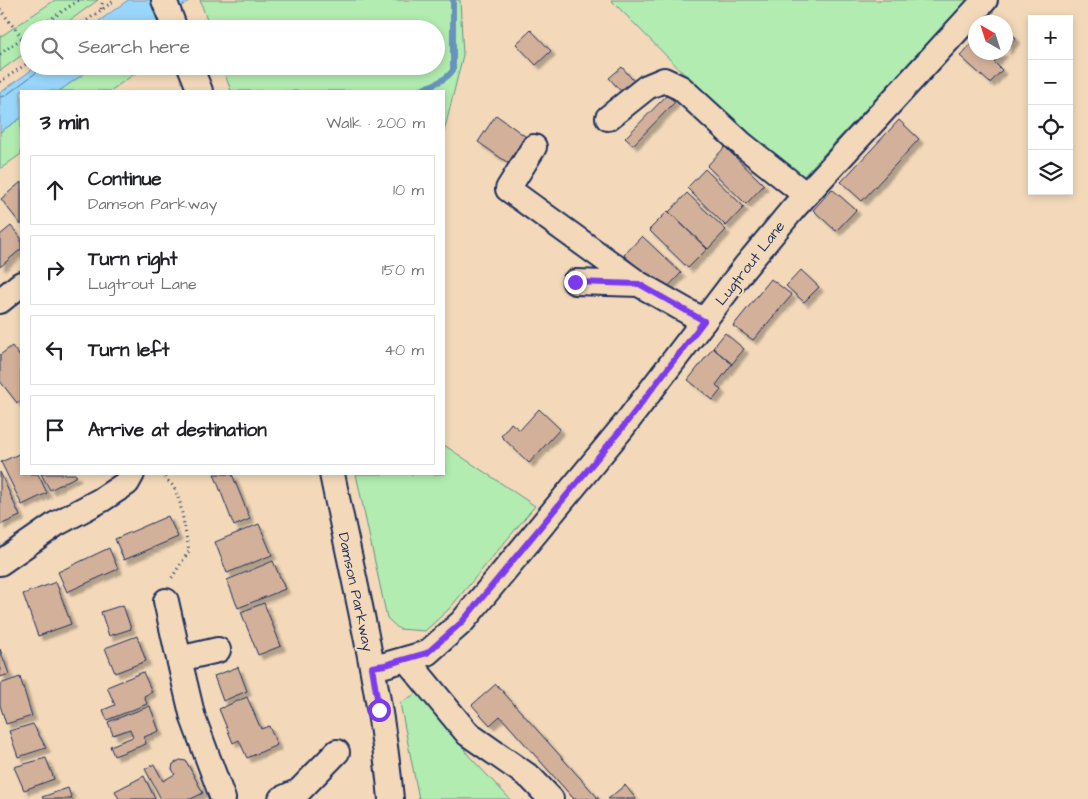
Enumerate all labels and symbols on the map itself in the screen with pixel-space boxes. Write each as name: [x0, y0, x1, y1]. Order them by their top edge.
north arrow: [968, 15, 1013, 60]
street label: Lugtrout Lane: [711, 217, 791, 311]
route end: [564, 271, 587, 294]
street label: Damson Parkway: [332, 531, 378, 654]
route start: [368, 699, 391, 722]

